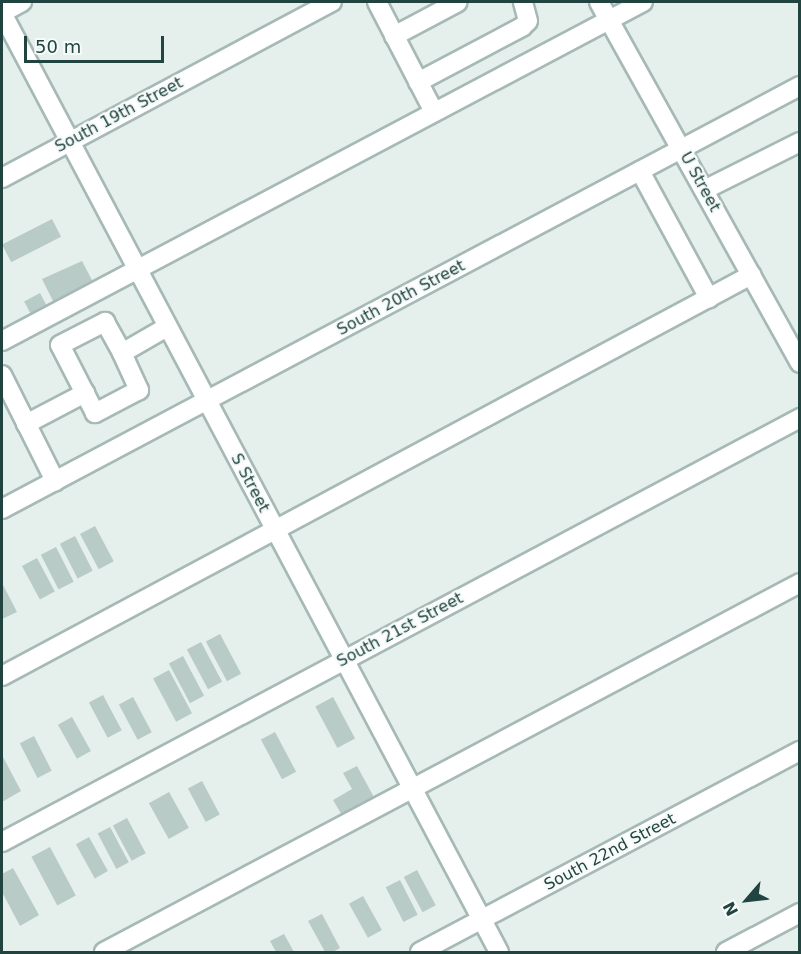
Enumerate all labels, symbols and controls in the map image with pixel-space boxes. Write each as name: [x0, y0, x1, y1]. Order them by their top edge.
scale bar: [27, 24, 166, 62]
text: 50 m: [35, 36, 81, 57]
street label: South 19th Street: [52, 73, 186, 157]
street label: U Street: [676, 149, 724, 215]
street label: South 20th Street: [334, 256, 468, 340]
street label: S Street: [227, 450, 273, 516]
street label: South 21st Street: [334, 589, 466, 671]
street label: South 22nd Street: [541, 809, 679, 895]
north arrow: [717, 870, 777, 930]
text: N: [719, 898, 742, 919]

